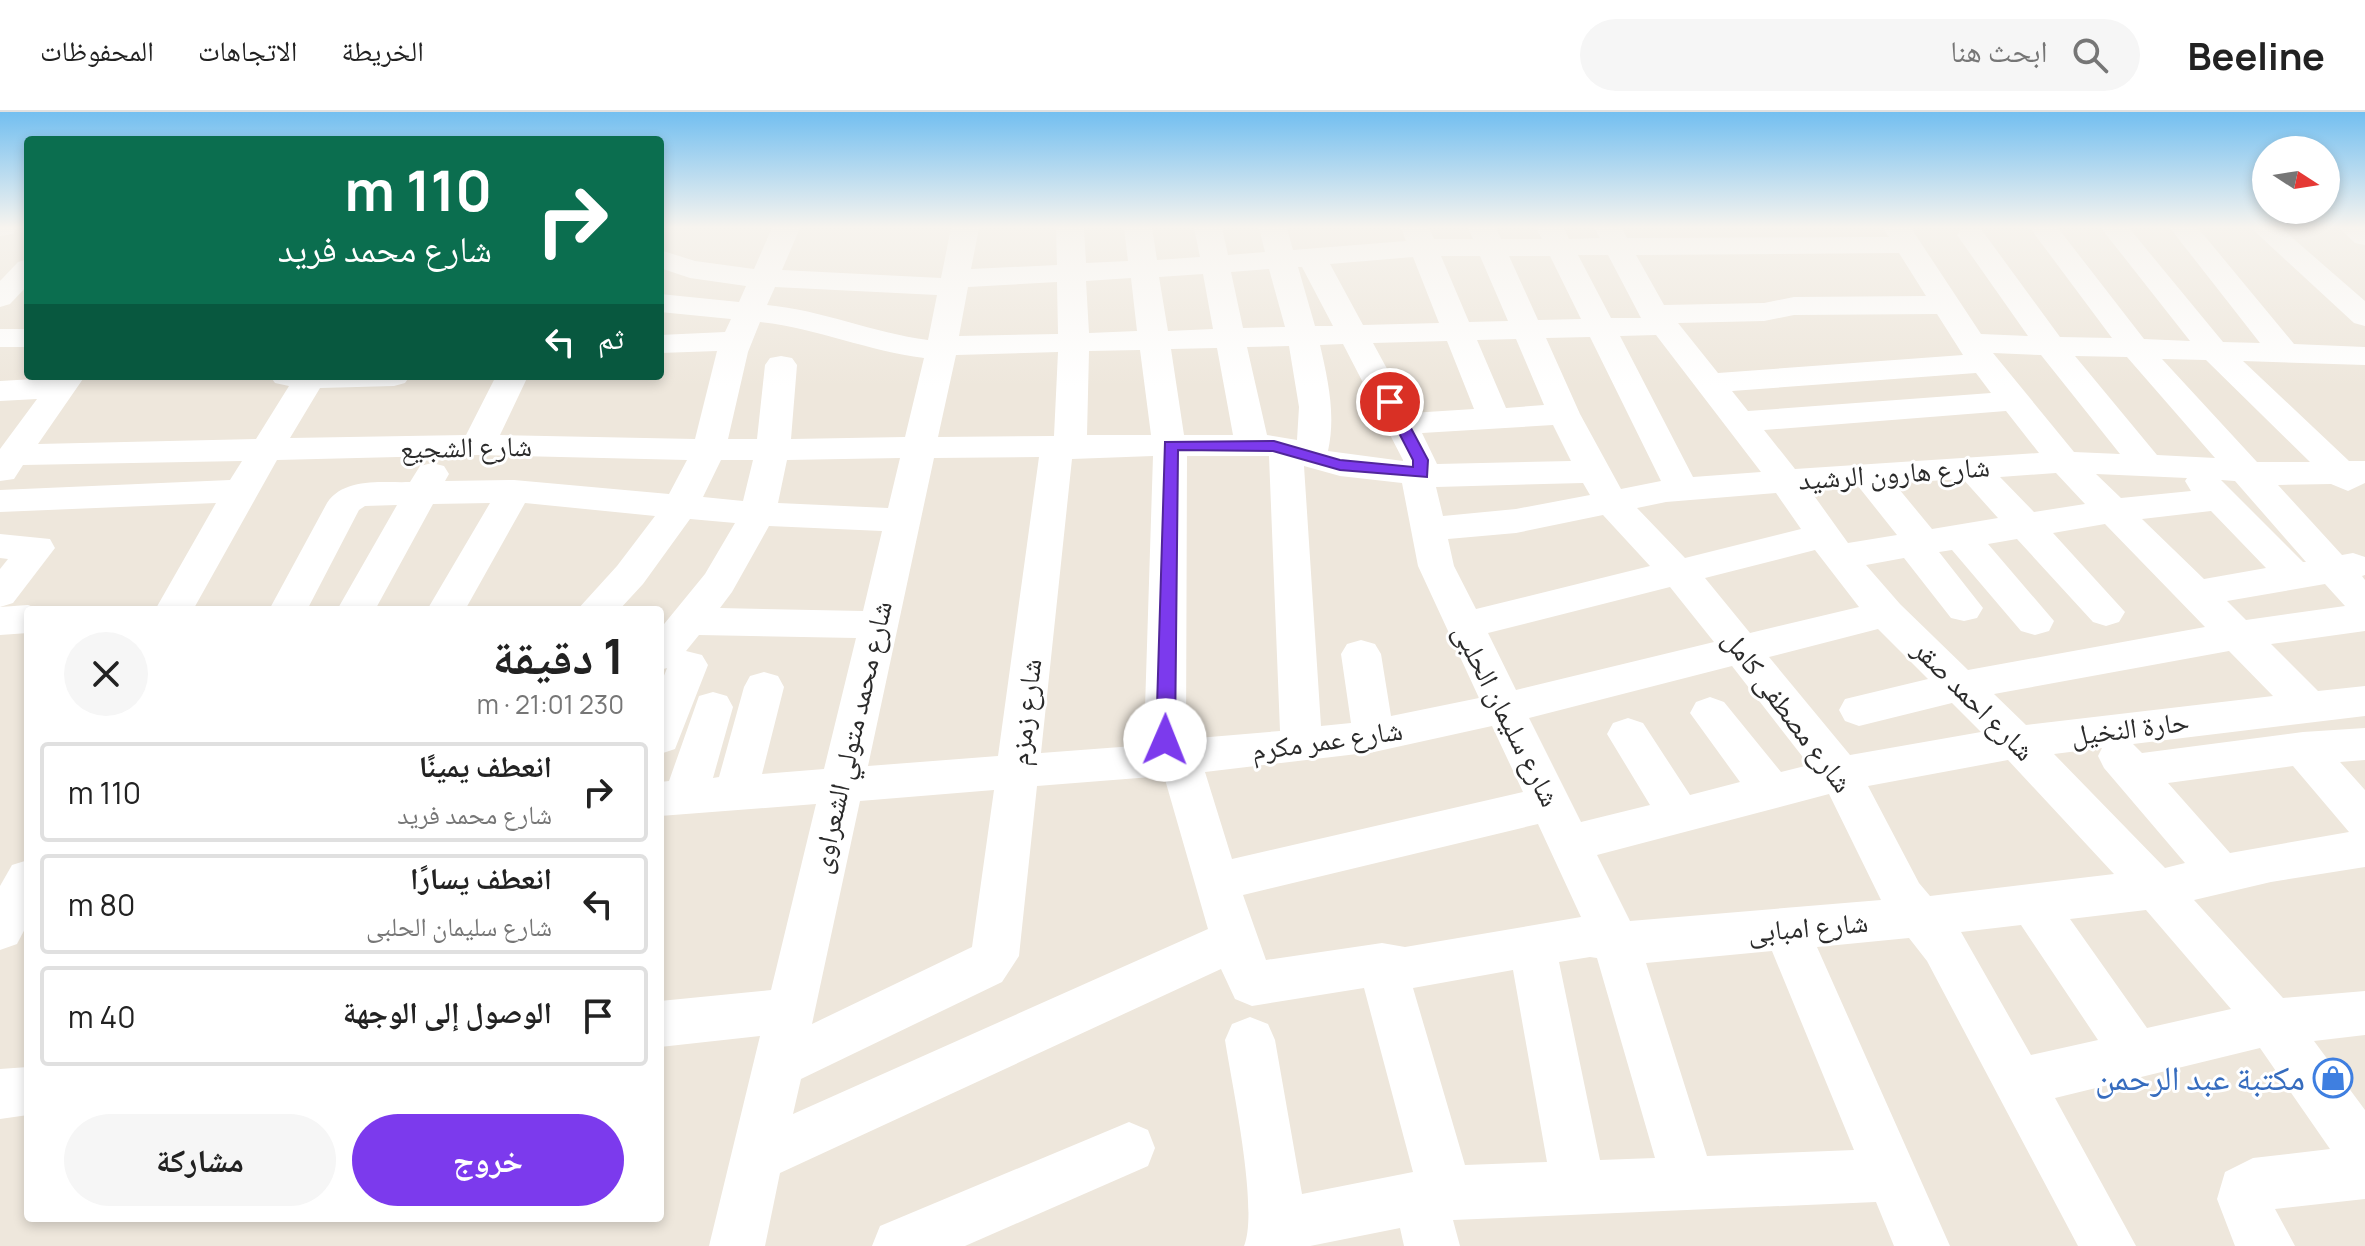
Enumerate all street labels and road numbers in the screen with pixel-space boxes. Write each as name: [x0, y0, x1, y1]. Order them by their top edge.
street label: شارع الشجيع: [400, 426, 532, 466]
street label: شارع هارون الرشيد: [1797, 446, 1991, 498]
street label: شارع محمد متولي الشعراوى: [800, 597, 905, 878]
street label: شارع سليمان الحلبى: [1445, 617, 1570, 812]
street label: شارع مصطفى كامل: [1715, 621, 1863, 800]
street label: شارع احمد صقر: [1905, 629, 2044, 769]
street label: شارع زمزم: [999, 656, 1050, 768]
street label: حارة النخيل: [2069, 701, 2191, 753]
street label: شارع عمر مكرم: [1249, 710, 1405, 769]
street label: شارع امبابى: [1746, 902, 1870, 950]

